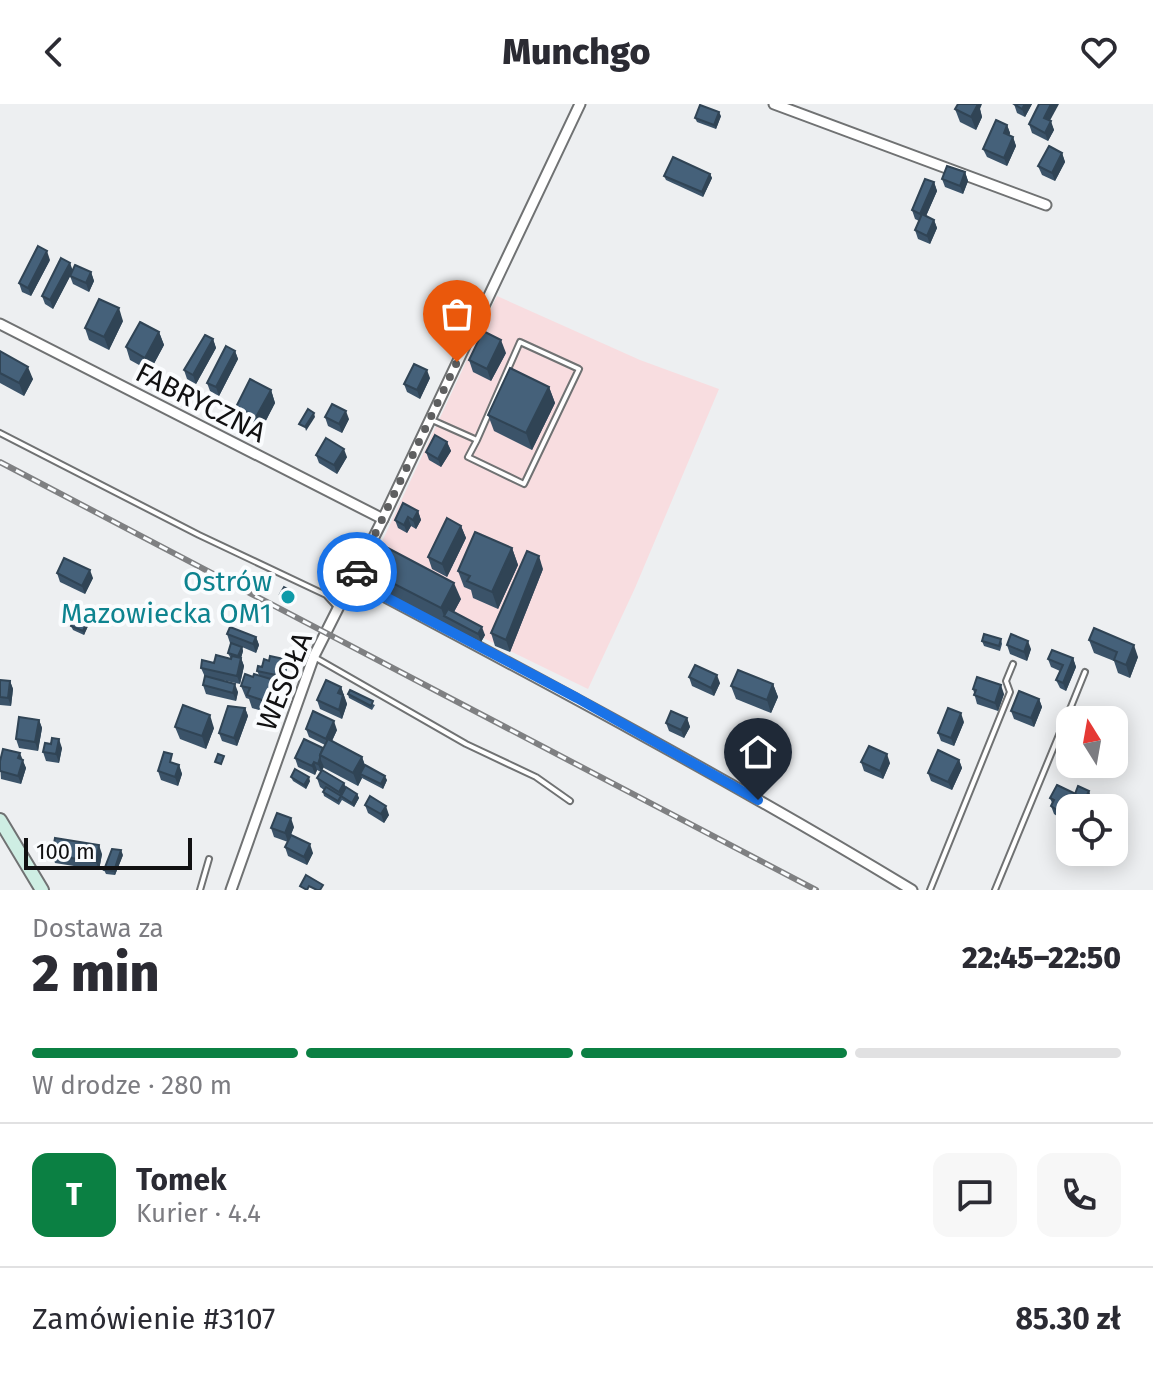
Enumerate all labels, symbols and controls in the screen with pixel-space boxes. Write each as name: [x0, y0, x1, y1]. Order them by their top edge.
icon: back: [32, 30, 76, 74]
text: Munchgo: [503, 30, 650, 74]
icon: heart: [1077, 30, 1121, 74]
pin: [423, 280, 491, 362]
icon: bag: [435, 292, 479, 336]
street label: FABRYCZNA: [130, 356, 271, 449]
courier: [317, 532, 397, 612]
icon: car: [335, 550, 379, 594]
place label: Ostrów Mazowiecka OM1: [61, 565, 272, 630]
marker: Ostrów Mazowiecka OM1: [279, 588, 297, 606]
street label: WESOŁA: [250, 627, 319, 735]
north arrow: [1056, 706, 1128, 778]
map controls: [1056, 706, 1128, 866]
pin: [724, 718, 792, 800]
icon: home: [736, 730, 780, 774]
button: locate: [1056, 794, 1128, 866]
scale bar: [24, 834, 192, 870]
text: 100 m: [36, 838, 95, 865]
text: Dostawa za: [32, 913, 164, 944]
text: 22:45–22:50: [962, 940, 1121, 976]
text: 2 min: [32, 942, 159, 1005]
text: W drodze · 280 m: [32, 1070, 232, 1101]
button: chat: [933, 1153, 1017, 1237]
button: phone: [1037, 1153, 1121, 1237]
text: Tomek: [136, 1162, 227, 1198]
text: T: [66, 1177, 82, 1213]
text: Kurier · 4.4: [136, 1198, 261, 1229]
text: Zamówienie #3107: [32, 1301, 275, 1337]
text: 85.30 zł: [1015, 1301, 1121, 1337]

